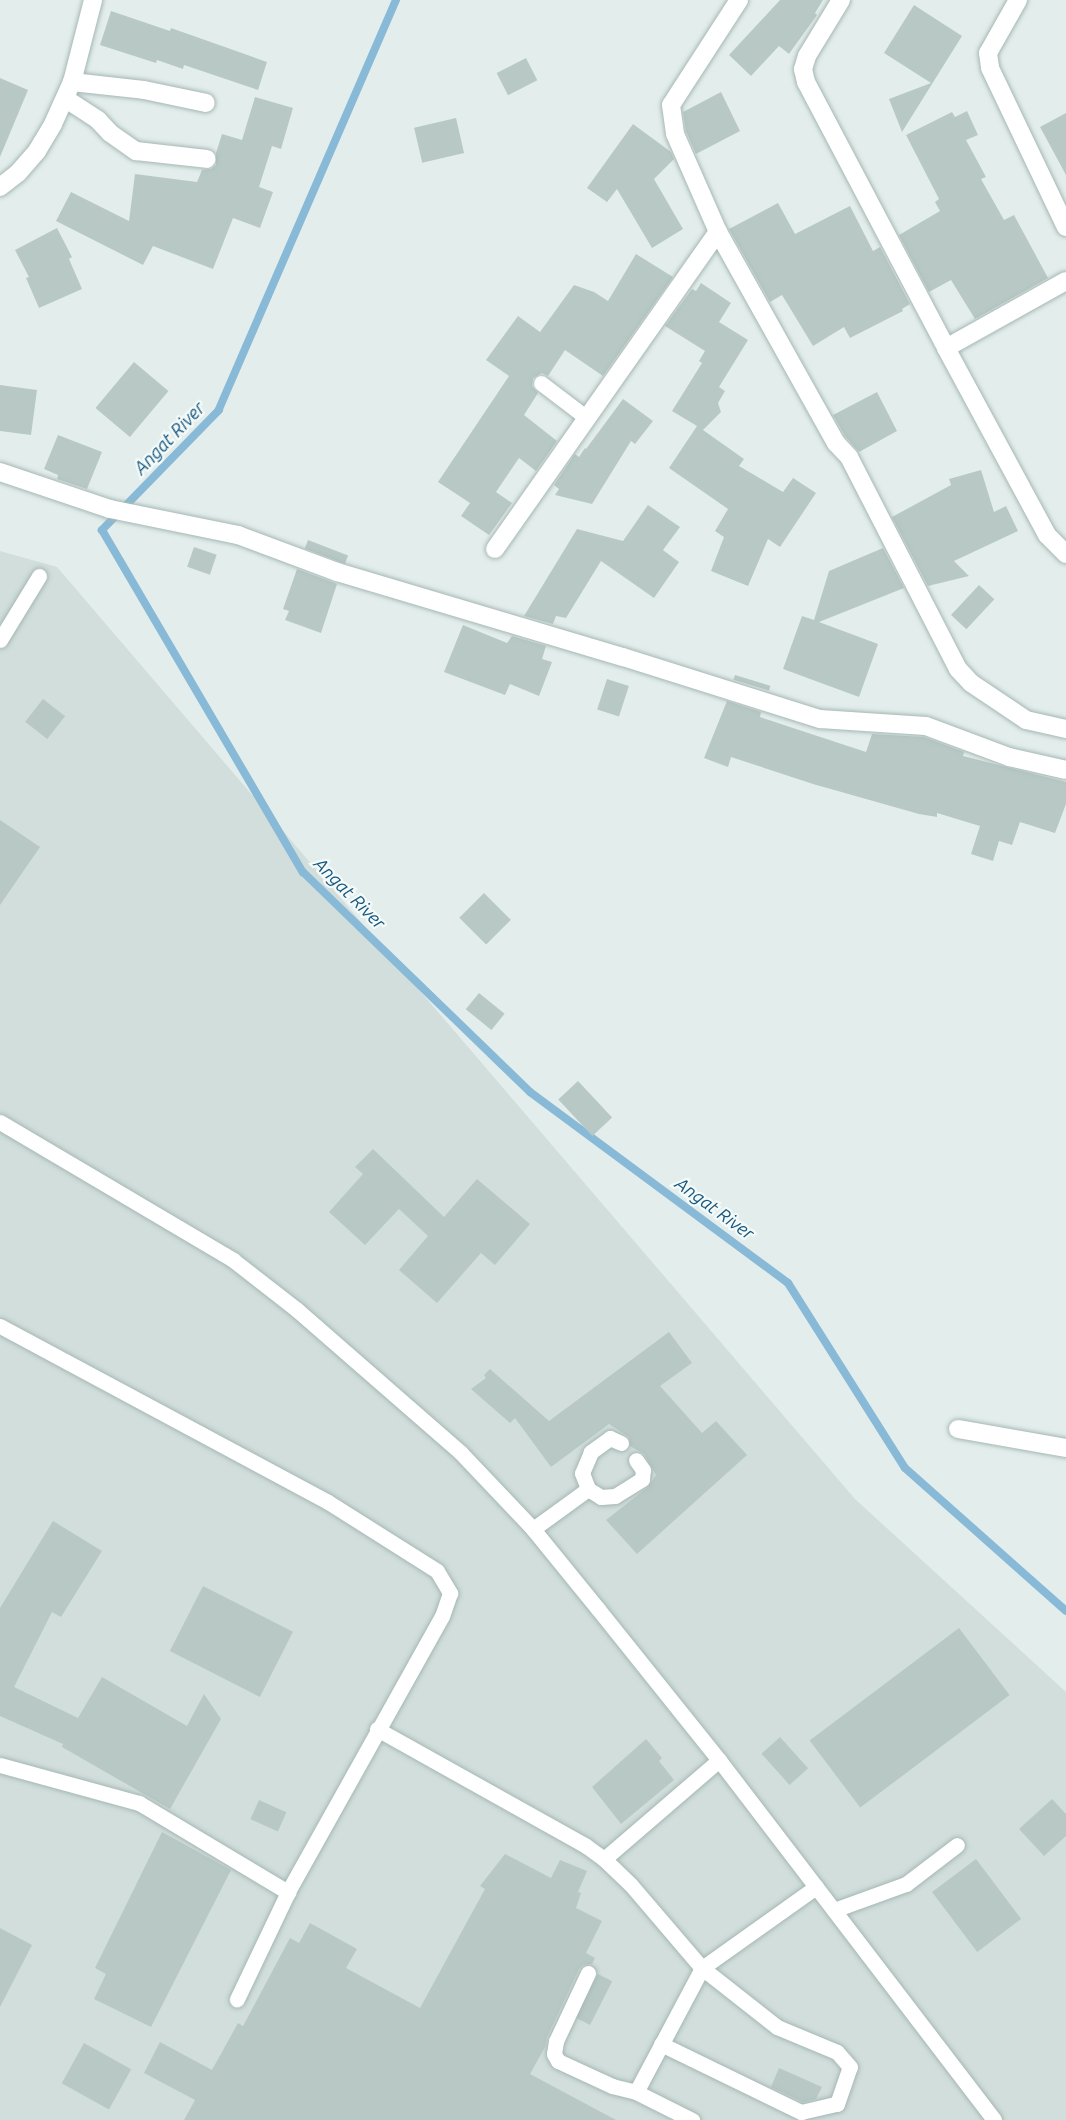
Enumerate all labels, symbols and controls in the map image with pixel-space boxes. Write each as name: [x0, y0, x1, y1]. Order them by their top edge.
water label: Angat River: [129, 397, 209, 479]
water label: Angat River: [310, 853, 390, 933]
water label: Angat River: [671, 1172, 759, 1244]

